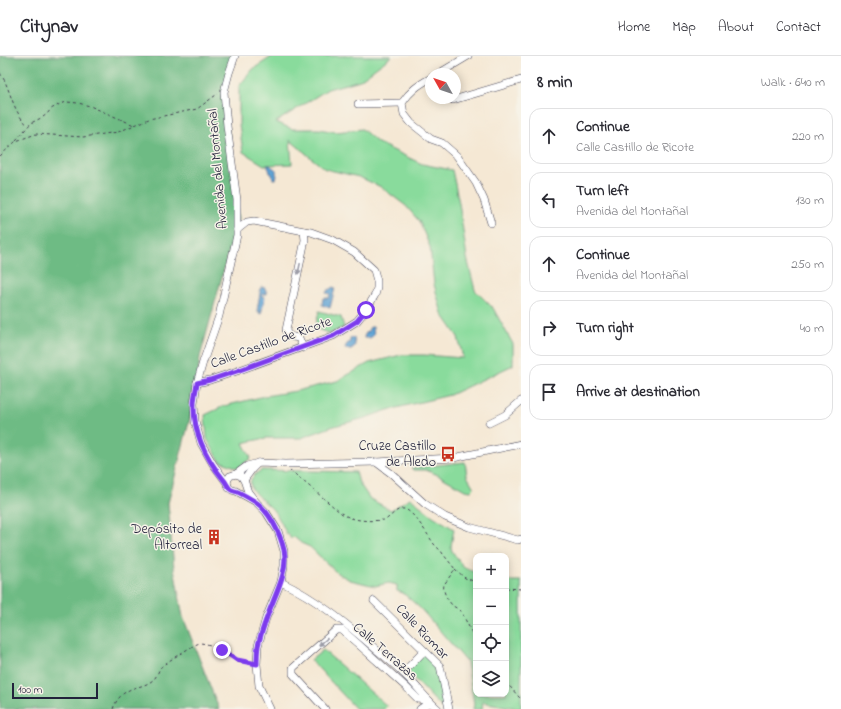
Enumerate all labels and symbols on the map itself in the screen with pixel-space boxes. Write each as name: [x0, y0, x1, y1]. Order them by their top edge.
north arrow: [425, 68, 461, 104]
street label: Avenida del Montañal: [202, 108, 234, 230]
one-way arrow: [296, 263, 302, 276]
route start: [357, 301, 375, 319]
street label: Calle Castillo de Ricote: [208, 311, 335, 375]
place label: Cruze Castillo de Aledo: [359, 436, 436, 473]
bus stop icon: Cruze Castillo de Aledo: [439, 445, 457, 463]
place label: Depósito de Altorreal: [130, 519, 203, 556]
building icon: Depósito de Altorreal: [205, 528, 223, 546]
street label: Calle Riomar: [390, 599, 454, 665]
street label: Calle Terrazas: [348, 618, 422, 686]
one-way arrow: [318, 637, 328, 647]
route end: [213, 641, 231, 659]
scale bar: [12, 681, 98, 700]

